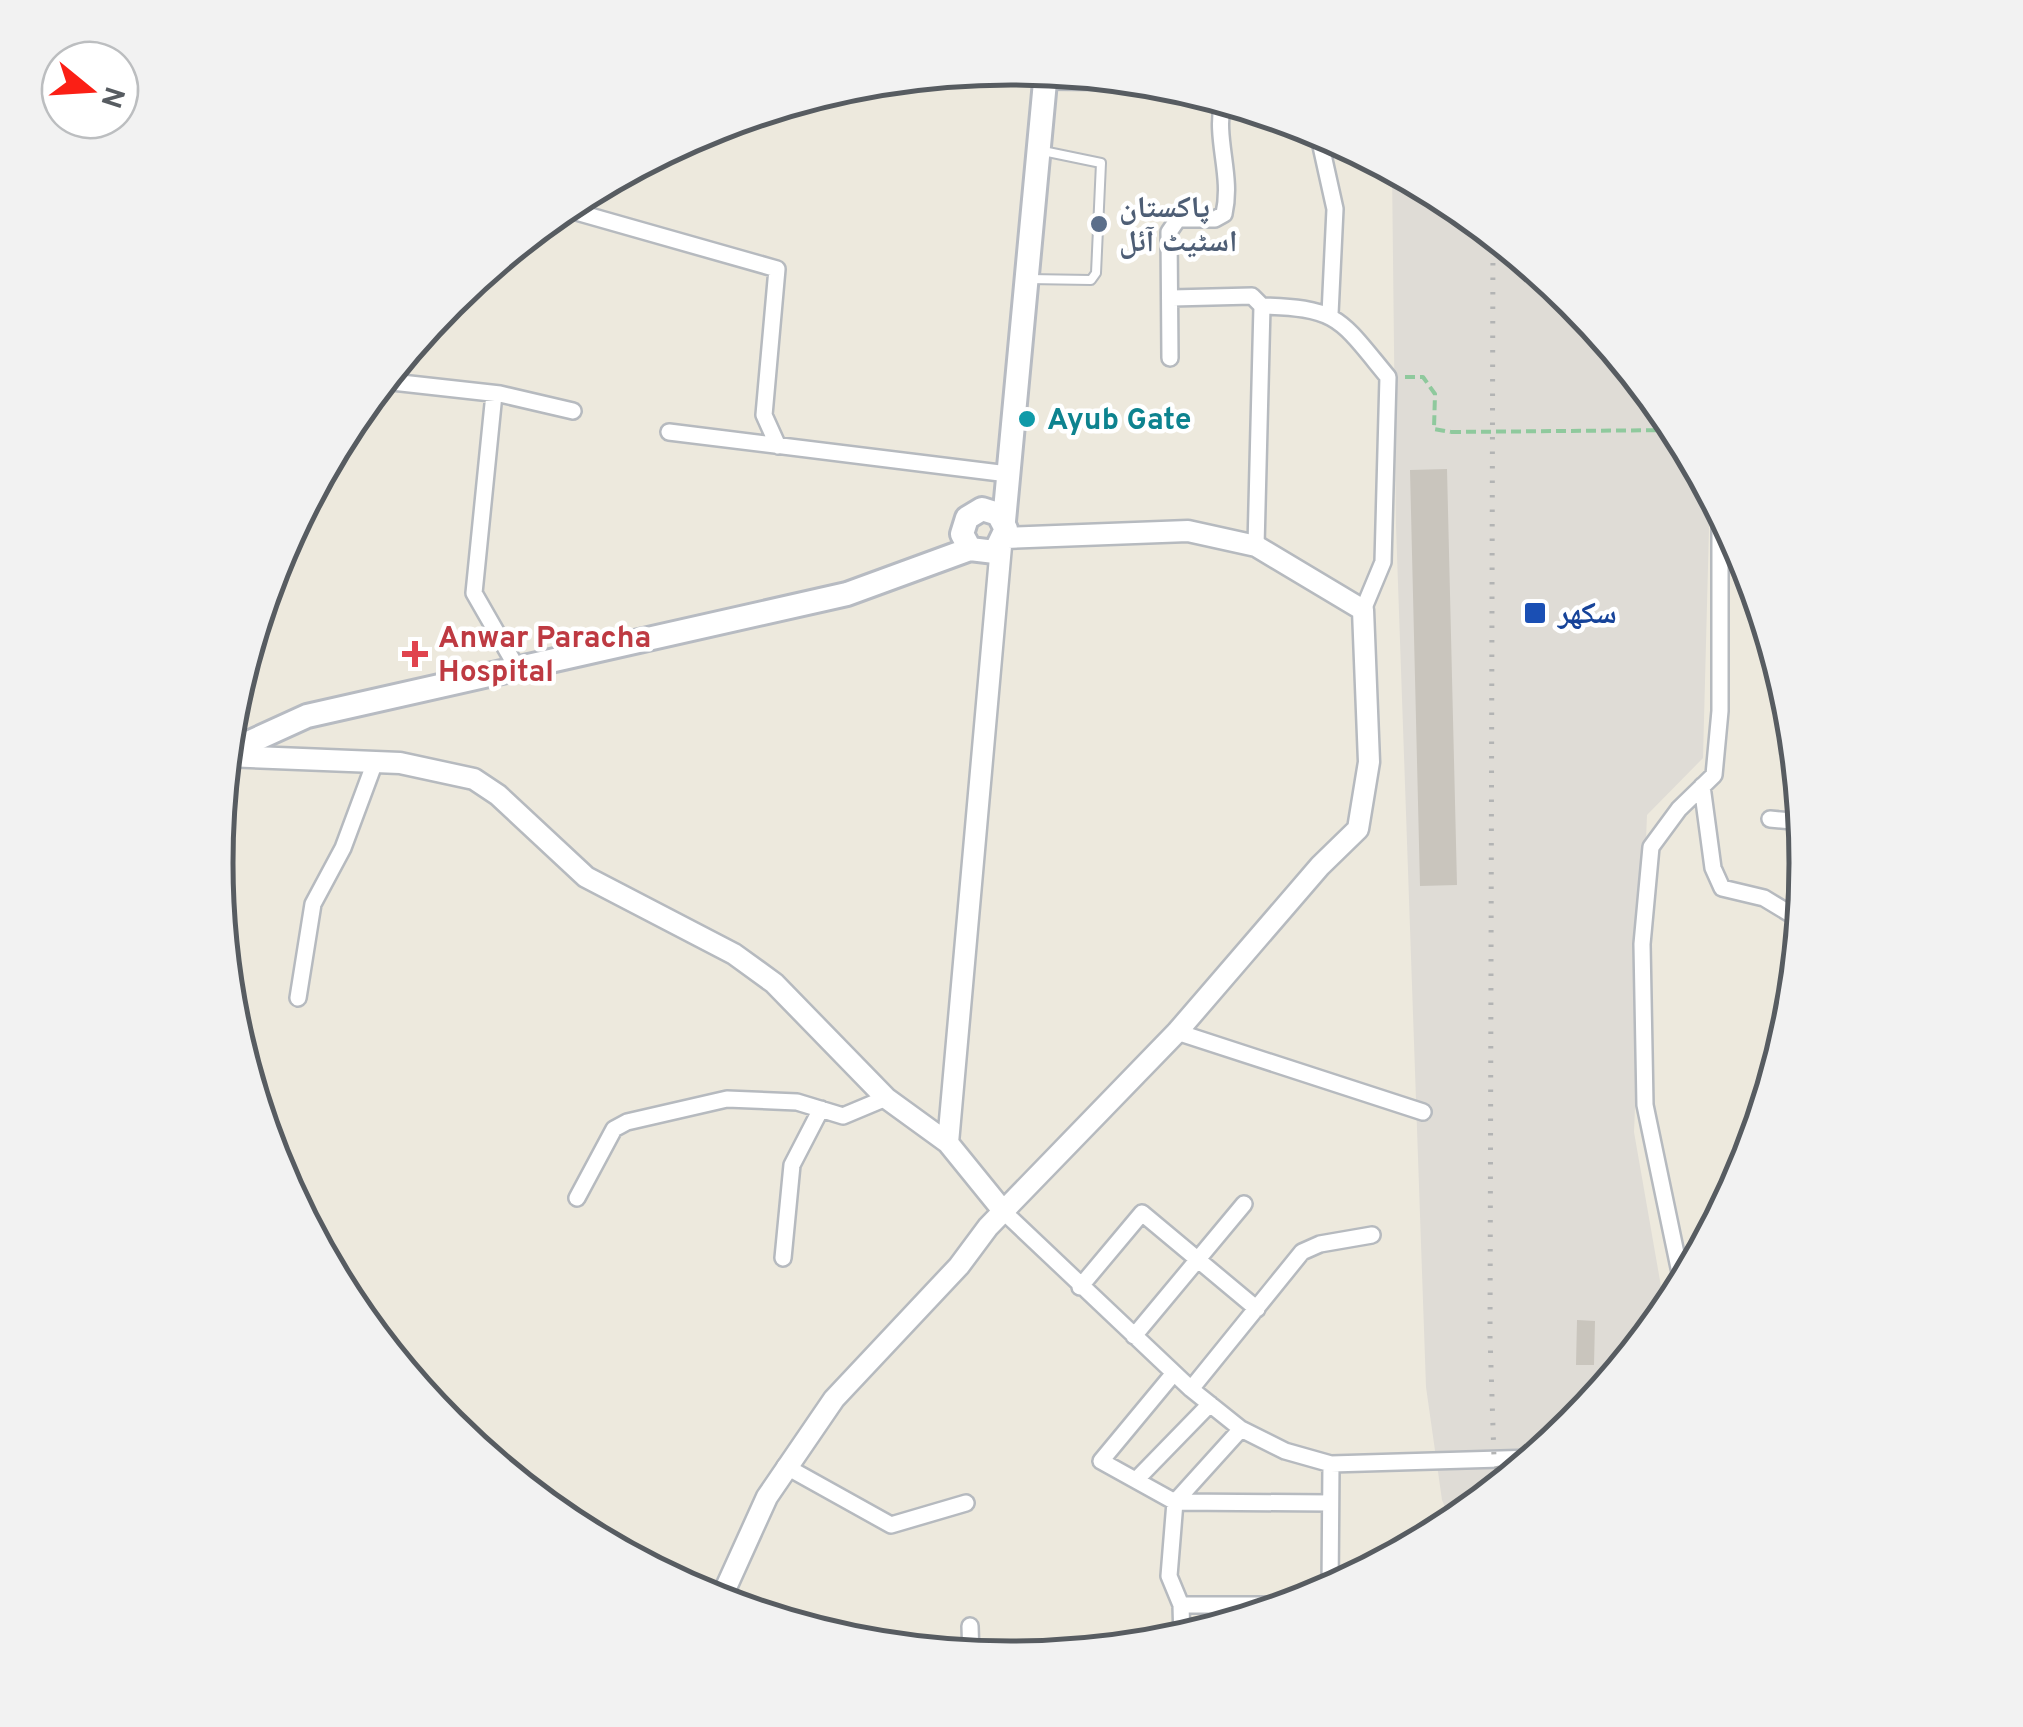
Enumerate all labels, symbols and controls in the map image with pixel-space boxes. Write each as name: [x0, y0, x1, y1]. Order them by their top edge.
north arrow: [40, 40, 140, 140]
text: N: [91, 82, 131, 112]
place label: پاکستان اسٹیٹ آئل: [1119, 191, 1237, 262]
marker: پاکستان اسٹیٹ آئل: [1088, 213, 1110, 235]
place label: Ayub Gate: [1047, 403, 1191, 440]
marker: Ayub Gate: [1016, 408, 1038, 430]
place label: سكهر: [1556, 597, 1617, 634]
marker: سكهر: [1522, 600, 1548, 626]
place label: Anwar Paracha Hospital: [438, 621, 651, 692]
marker: Anwar Paracha Hospital: [402, 641, 428, 667]

